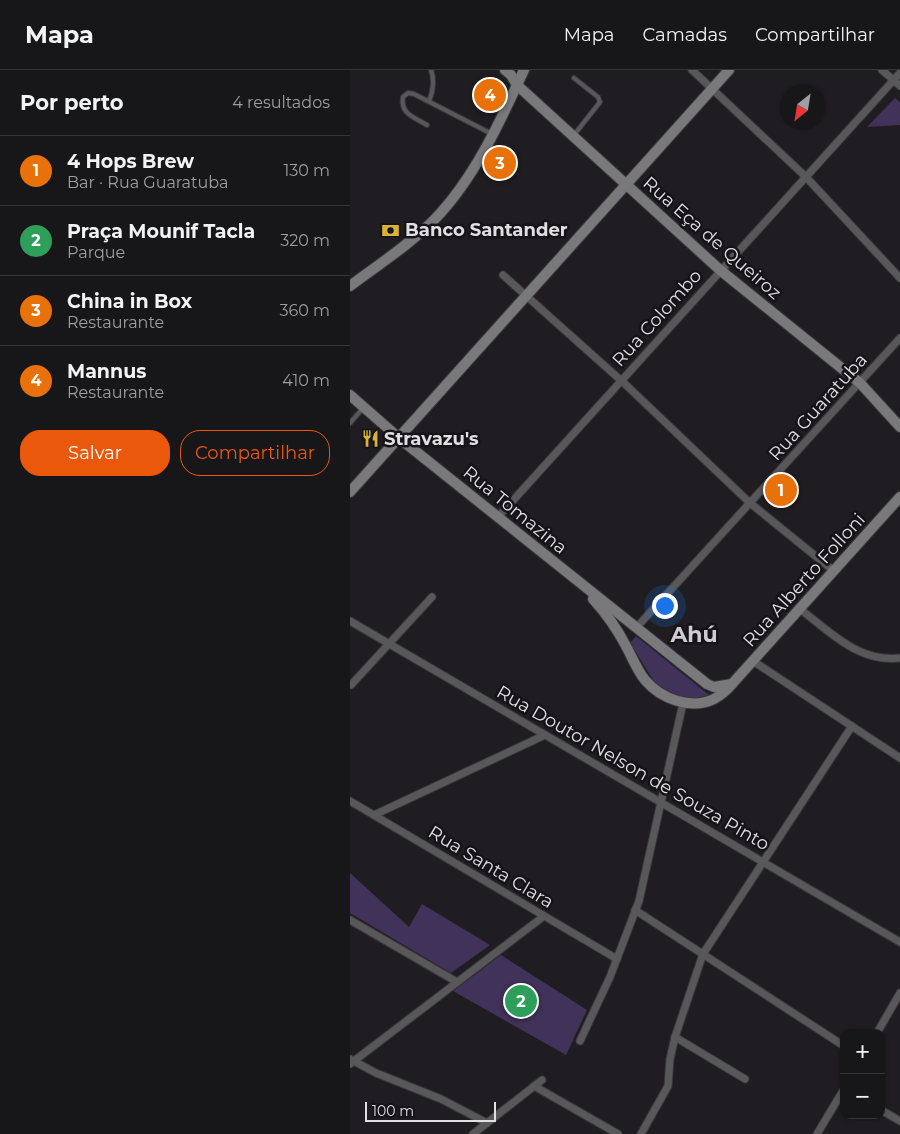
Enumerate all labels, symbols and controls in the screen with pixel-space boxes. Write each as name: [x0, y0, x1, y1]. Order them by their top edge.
text: Mapa: [25, 20, 94, 49]
text: Mapa: [564, 24, 614, 46]
text: Camadas: [642, 24, 727, 46]
text: Compartilhar: [755, 24, 875, 46]
pin: 4: [474, 76, 506, 114]
north arrow: [780, 85, 825, 130]
text: Por perto: [20, 90, 124, 115]
text: 4 resultados: [232, 93, 330, 112]
pin: 3: [484, 144, 516, 182]
text: 4 Hops Brew: [67, 150, 194, 173]
text: 1: [33, 161, 39, 180]
text: 130 m: [283, 161, 330, 180]
street label: Rua Eça de Queiroz: [638, 172, 786, 304]
text: Bar · Rua Guaratuba: [67, 173, 229, 192]
place label: Banco Santander: [405, 219, 568, 241]
text: Praça Mounif Tacla: [67, 220, 255, 243]
bank icon: Banco Santander: [381, 220, 401, 240]
text: 2: [31, 231, 41, 250]
text: 320 m: [280, 231, 330, 250]
text: Parque: [67, 243, 125, 262]
street label: Rua Colombo: [608, 265, 706, 371]
text: China in Box: [67, 290, 192, 313]
text: 3: [31, 301, 41, 320]
text: 360 m: [279, 301, 330, 320]
text: Restaurante: [67, 313, 164, 332]
street label: Rua Guaratuba: [764, 349, 872, 465]
text: Mannus: [67, 360, 146, 383]
text: 4: [30, 371, 42, 390]
text: 410 m: [282, 371, 330, 390]
text: Restaurante: [67, 383, 164, 402]
place label: Stravazu's: [384, 428, 479, 450]
restaurant icon: Stravazu's: [360, 429, 380, 449]
button: Salvar: [20, 430, 170, 476]
button: Compartilhar: [180, 430, 330, 476]
street label: Rua Tomazina: [458, 461, 572, 559]
pin: 1: [765, 471, 797, 509]
street label: Rua Alberto Folloni: [738, 509, 870, 651]
your location: [652, 593, 678, 619]
district label: Ahú: [669, 621, 718, 648]
street label: Rua Doutor Nelson de Souza Pinto: [493, 681, 773, 855]
street label: Rua Santa Clara: [425, 821, 557, 913]
pin: 2: [505, 982, 537, 1020]
map controls: [840, 1029, 885, 1119]
button: +: [840, 1029, 885, 1074]
button: −: [840, 1074, 885, 1119]
scale bar: [365, 1099, 496, 1122]
text: 100 m: [372, 1102, 414, 1120]

